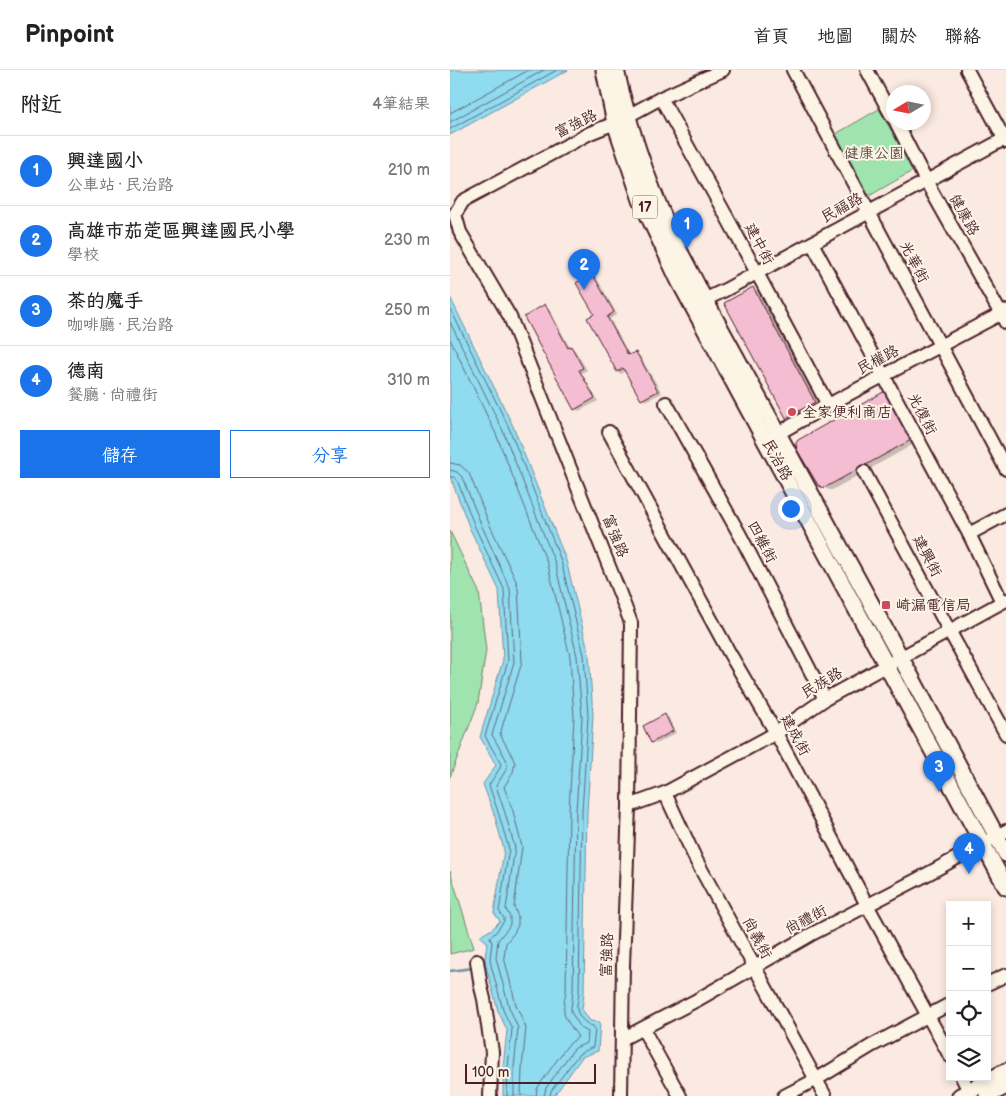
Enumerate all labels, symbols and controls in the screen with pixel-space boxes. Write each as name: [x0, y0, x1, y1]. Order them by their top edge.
text: Pinpoint: [25, 20, 114, 49]
text: 首頁: [753, 26, 789, 47]
text: 地圖: [817, 26, 853, 47]
text: 關於: [881, 26, 917, 47]
text: 聯絡: [945, 26, 981, 47]
north arrow: [886, 85, 931, 130]
text: 附近: [20, 92, 62, 117]
text: 4筆結果: [372, 95, 430, 114]
street label: 富強路: [552, 106, 600, 142]
park label: 健康公園: [844, 144, 904, 163]
text: 興達國小: [67, 150, 143, 173]
text: 1: [33, 161, 39, 180]
text: 210 m: [388, 161, 430, 180]
text: 公車站 · 民治路: [67, 176, 173, 195]
street label: 民福路: [818, 189, 866, 227]
street label: 健康路: [945, 191, 983, 239]
road number: 17: [632, 195, 658, 218]
pin: 1: [671, 208, 703, 249]
text: 高雄市茄萣區興達國民小學: [67, 220, 295, 243]
street label: 建中街: [740, 220, 778, 268]
text: 2: [31, 231, 41, 250]
text: 230 m: [384, 231, 430, 250]
street label: 光華街: [895, 238, 933, 286]
text: 學校: [67, 246, 99, 265]
pin: 2: [568, 249, 600, 290]
text: 茶的魔手: [67, 290, 143, 313]
text: 3: [31, 301, 41, 320]
text: 250 m: [384, 301, 430, 320]
text: 咖啡廳 · 民治路: [67, 316, 173, 335]
street label: 民權路: [854, 341, 902, 379]
text: 德南: [67, 360, 105, 383]
text: 4: [31, 371, 41, 390]
text: 310 m: [387, 371, 430, 390]
text: 餐廳 · 尚禮街: [67, 386, 157, 405]
street label: 光復街: [903, 390, 941, 438]
place label: 全家便利商店: [802, 403, 892, 422]
marker: 全家便利商店: [786, 406, 798, 418]
button: 儲存: [20, 430, 220, 478]
button: 分享: [230, 430, 430, 478]
street label: 民治路: [758, 436, 796, 484]
your location: [778, 496, 804, 522]
street label: 富強路: [598, 512, 632, 560]
street label: 四維街: [743, 518, 781, 566]
street label: 建興街: [908, 532, 946, 580]
place label: 崎漏電信局: [896, 596, 971, 615]
marker: 崎漏電信局: [880, 599, 892, 611]
street label: 民族路: [798, 663, 846, 703]
street label: 建成街: [776, 711, 814, 759]
pin: 3: [923, 751, 955, 792]
pin: 4: [953, 833, 985, 874]
street label: 尚禮街: [782, 901, 830, 939]
map controls: [946, 901, 991, 1081]
button: +: [946, 901, 991, 946]
street label: 尚義街: [738, 914, 776, 962]
street label: 富強路: [597, 932, 617, 978]
button: −: [946, 946, 991, 991]
button: locate: [946, 991, 991, 1036]
button: layers: [946, 1036, 991, 1081]
scale bar: [465, 1061, 596, 1084]
text: 100 m: [472, 1064, 509, 1081]

